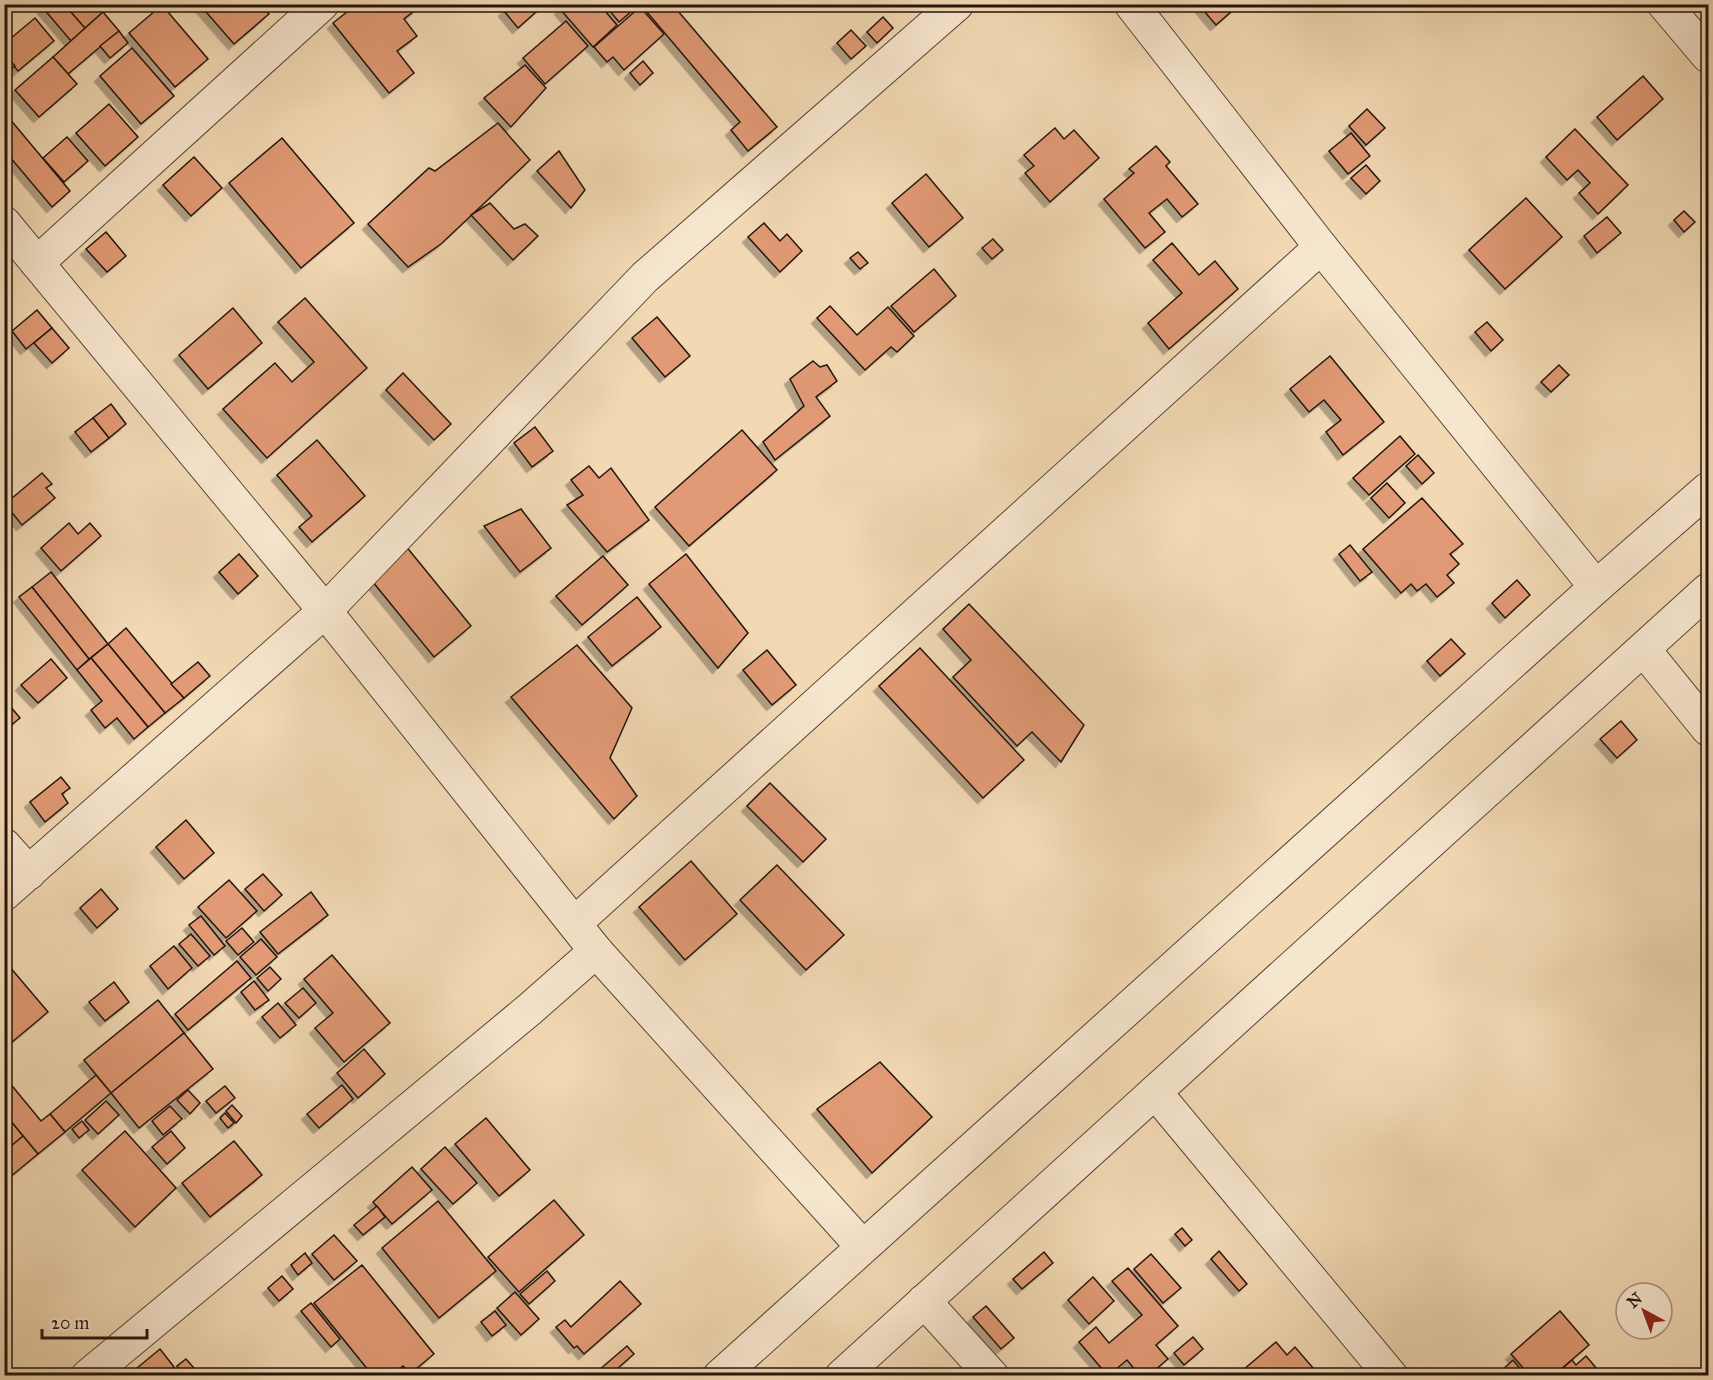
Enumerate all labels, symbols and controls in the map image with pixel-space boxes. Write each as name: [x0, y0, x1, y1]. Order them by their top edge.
north arrow: [1614, 1281, 1674, 1341]
text: N: [1623, 1288, 1646, 1312]
scale bar: [42, 1302, 147, 1340]
text: 20 m: [51, 1312, 89, 1334]

